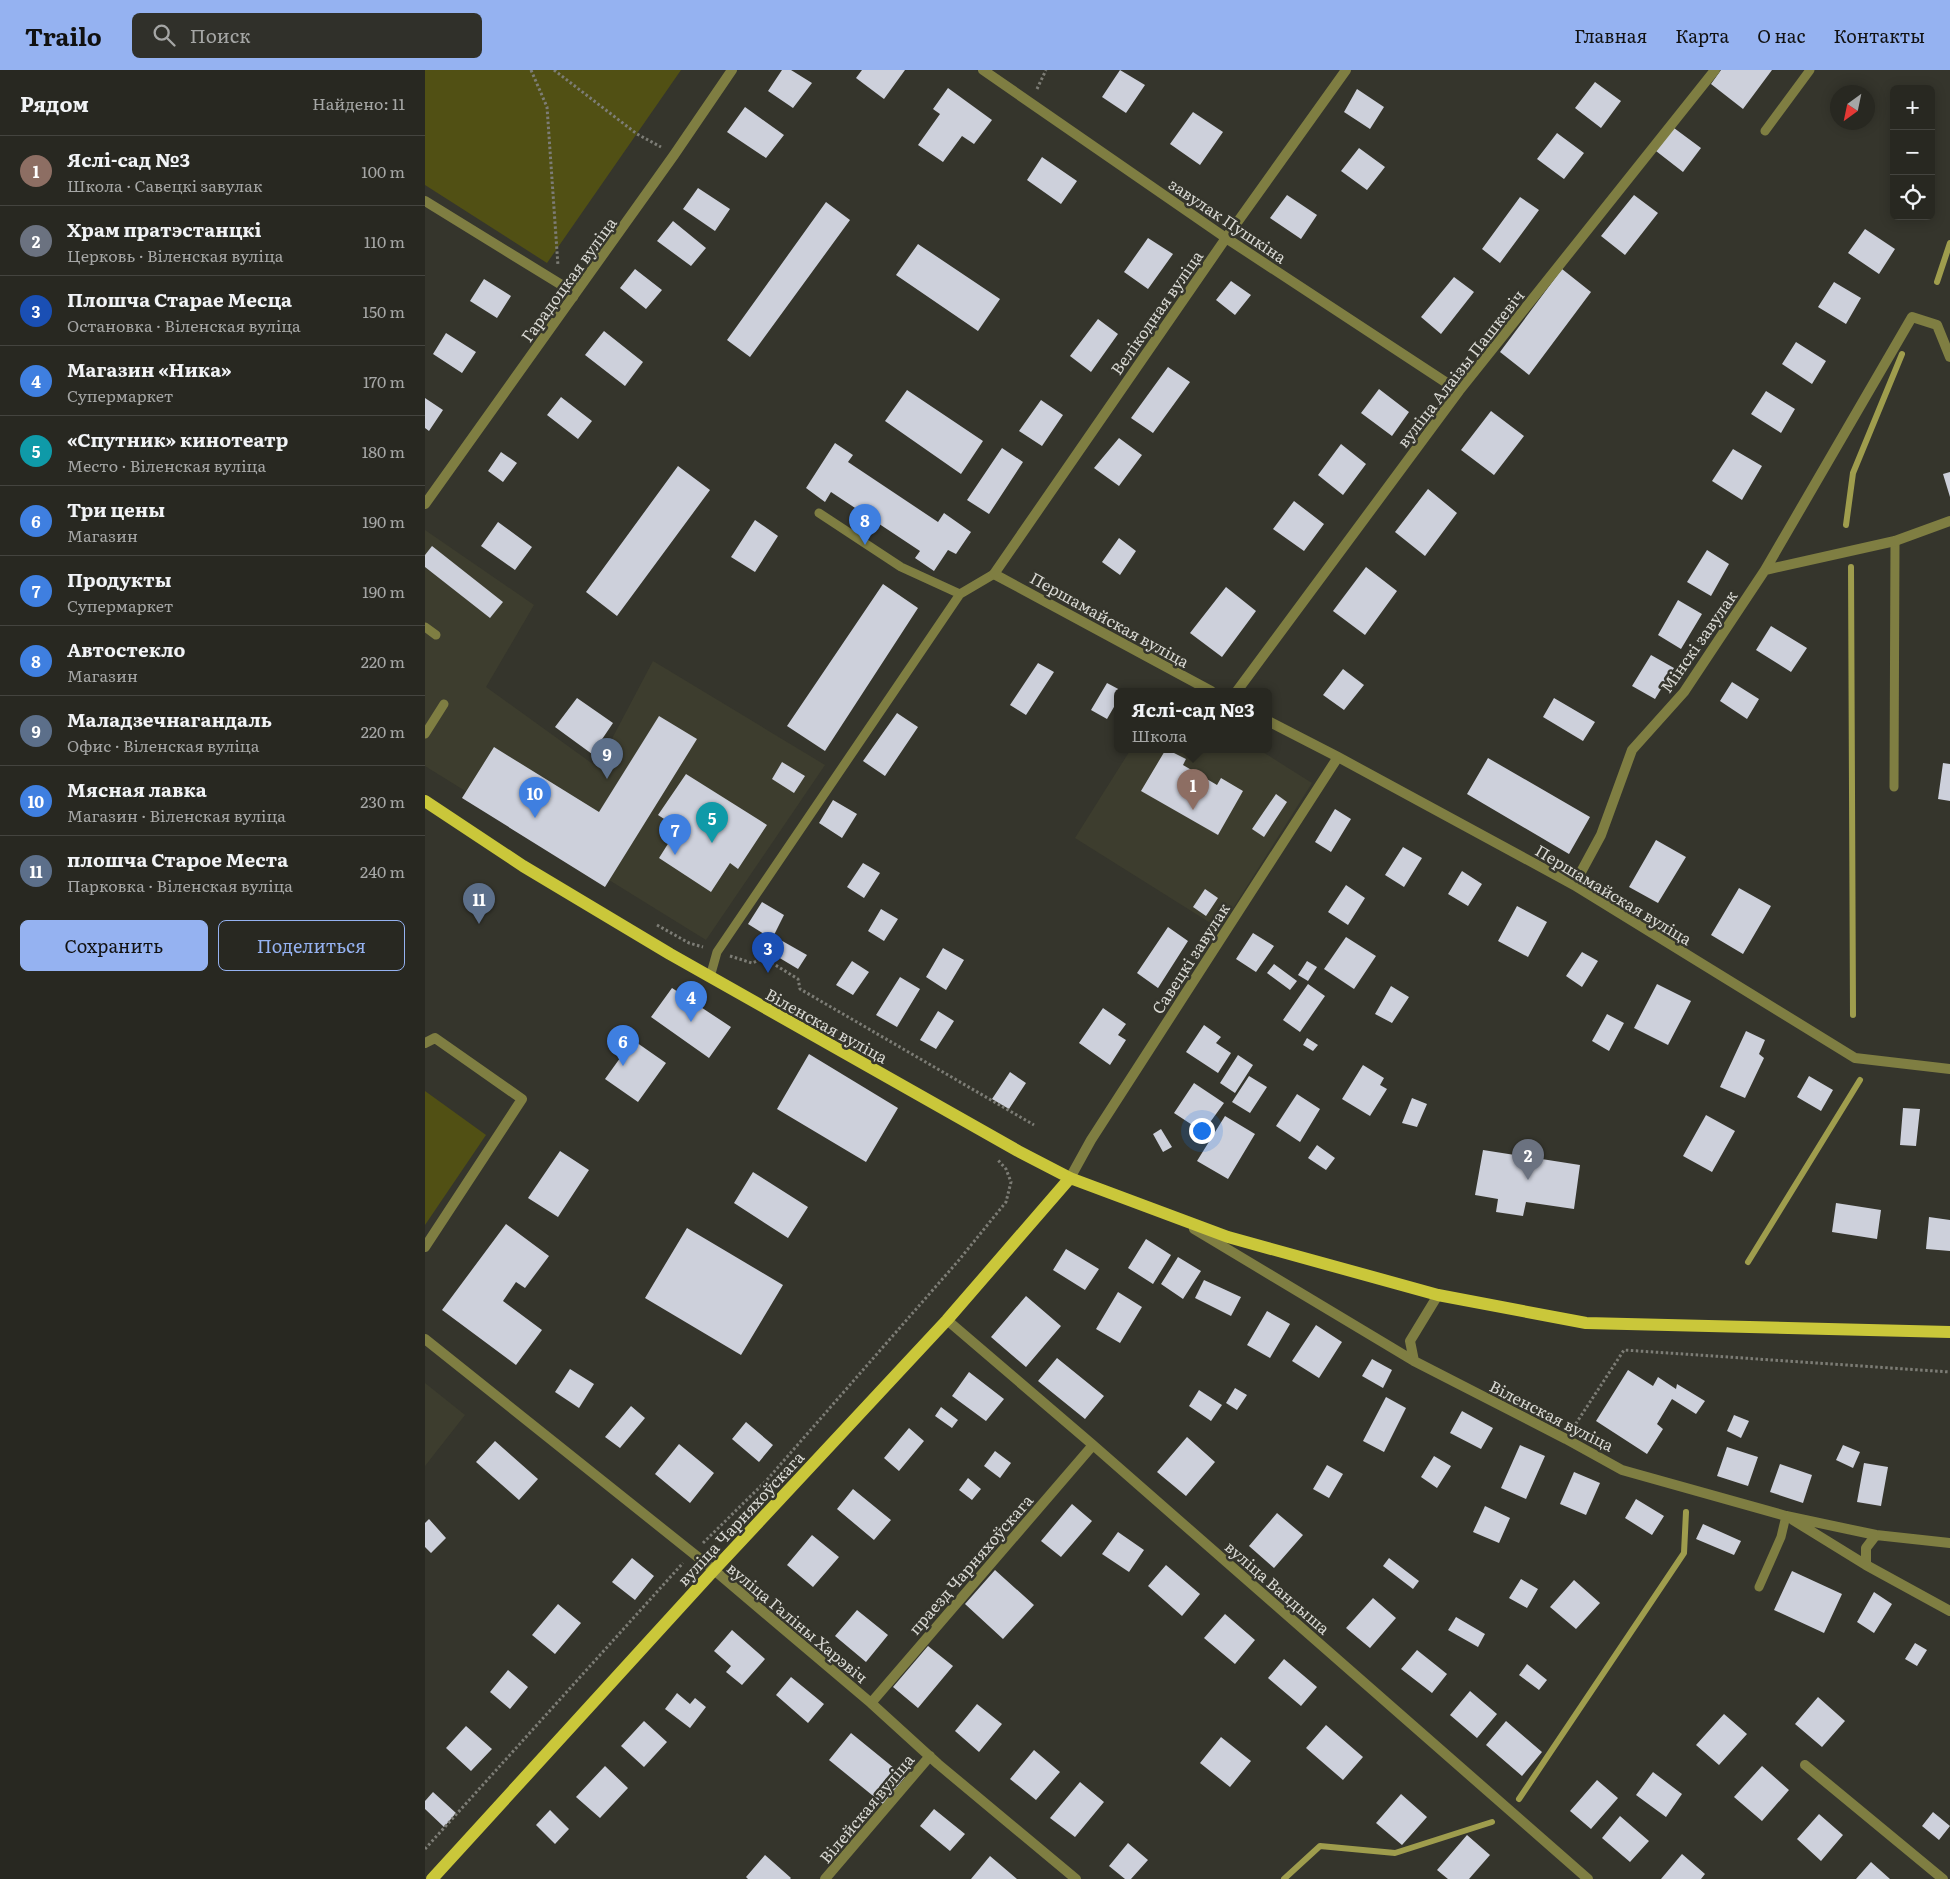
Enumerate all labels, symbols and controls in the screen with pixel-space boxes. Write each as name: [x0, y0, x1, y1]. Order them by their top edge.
search box: [132, 13, 482, 58]
text: Trailo: [25, 18, 102, 53]
icon: search: [150, 21, 178, 49]
text: Поиск: [190, 21, 250, 49]
text: Главная: [1574, 22, 1647, 49]
text: Карта: [1675, 22, 1729, 49]
text: О нас: [1757, 22, 1805, 49]
text: Контакты: [1833, 22, 1925, 49]
north arrow: [1830, 85, 1875, 130]
map controls: [1890, 85, 1935, 220]
button: +: [1890, 85, 1935, 130]
text: Рядом: [20, 87, 89, 118]
text: Найдено: 11: [312, 91, 405, 115]
button: −: [1890, 130, 1935, 175]
text: Яслі-сад №3: [67, 145, 190, 173]
text: 1: [33, 159, 39, 183]
text: 100 m: [361, 159, 405, 183]
street label: завулак Пушкіна: [1164, 172, 1292, 269]
text: Школа · Савецкі завулак: [67, 173, 262, 197]
button: locate: [1890, 175, 1935, 220]
street label: Гарадоцкая вуліца: [514, 211, 622, 346]
text: Храм пратэстанцкі: [67, 215, 262, 243]
text: 2: [32, 229, 40, 253]
text: 110 m: [364, 229, 405, 253]
text: Церковь · Віленская вуліца: [67, 243, 283, 267]
street label: Велікодная вуліца: [1104, 245, 1208, 379]
street label: вуліца Алаізы Пашкевіч: [1391, 284, 1529, 452]
text: Плошча Старае Месца: [67, 285, 292, 313]
text: 3: [32, 299, 40, 323]
text: 150 m: [362, 299, 405, 323]
text: Остановка · Віленская вуліца: [67, 313, 301, 337]
text: Магазин «Ника»: [67, 355, 232, 383]
text: 4: [31, 369, 41, 393]
text: 170 m: [363, 369, 405, 393]
text: Супермаркет: [67, 383, 173, 407]
text: «Спутник» кинотеатр: [67, 425, 288, 453]
text: 5: [32, 439, 40, 463]
text: 180 m: [362, 439, 405, 463]
text: Место · Віленская вуліца: [67, 453, 266, 477]
text: Три цены: [67, 495, 165, 523]
pin: 8: [849, 504, 881, 545]
text: 6: [31, 509, 41, 533]
text: 190 m: [362, 509, 405, 533]
text: Магазин: [67, 523, 138, 547]
text: Продукты: [67, 565, 171, 593]
street label: Першамайская вуліца: [1026, 565, 1194, 673]
text: 7: [32, 579, 40, 603]
text: 190 m: [362, 579, 405, 603]
street label: Мінскі завулак: [1654, 584, 1743, 697]
text: Супермаркет: [67, 593, 173, 617]
text: Автостекло: [67, 635, 185, 663]
text: 8: [31, 649, 41, 673]
text: 220 m: [361, 649, 405, 673]
text: Магазин: [67, 663, 138, 687]
popup: [1114, 688, 1272, 753]
text: Яслі-сад №3: [1131, 695, 1255, 723]
text: Маладзечнагандаль: [67, 705, 272, 733]
text: 9: [31, 719, 41, 743]
text: 220 m: [361, 719, 405, 743]
text: Школа: [1131, 723, 1187, 747]
text: Офис · Віленская вуліца: [67, 733, 259, 757]
pin: 9: [591, 738, 623, 779]
pin: 1: [1177, 769, 1209, 810]
text: Мясная лавка: [67, 775, 207, 803]
pin: 10: [519, 777, 551, 818]
text: 10: [28, 789, 44, 813]
text: 230 m: [360, 789, 405, 813]
pin: 5: [696, 802, 728, 843]
text: Магазин · Віленская вуліца: [67, 803, 286, 827]
pin: 7: [659, 814, 691, 855]
street label: Першамайская вуліца: [1531, 838, 1697, 951]
text: плошча Старое Места: [67, 845, 288, 873]
text: 11: [29, 859, 43, 883]
text: 240 m: [360, 859, 405, 883]
text: Парковка · Віленская вуліца: [67, 873, 293, 897]
pin: 11: [463, 883, 495, 924]
street label: Савецкі завулак: [1145, 897, 1235, 1018]
button: Сохранить: [20, 920, 208, 971]
button: Поделиться: [218, 920, 405, 971]
pin: 3: [752, 932, 784, 973]
pin: 4: [675, 981, 707, 1022]
street label: Віленская вуліца: [762, 981, 893, 1069]
pin: 6: [607, 1025, 639, 1066]
your location: [1189, 1118, 1215, 1144]
pin: 2: [1512, 1139, 1544, 1180]
street label: Віленская вуліца: [1486, 1373, 1619, 1457]
street label: вуліца Чарняхоўскага: [671, 1445, 809, 1591]
street label: праезд Чарняхоўскага: [902, 1488, 1038, 1640]
street label: вуліца Вандыша: [1220, 1535, 1336, 1640]
street label: вуліца Галіны Харэвіч: [722, 1556, 874, 1688]
street label: Вілейская вуліца: [813, 1748, 919, 1868]

